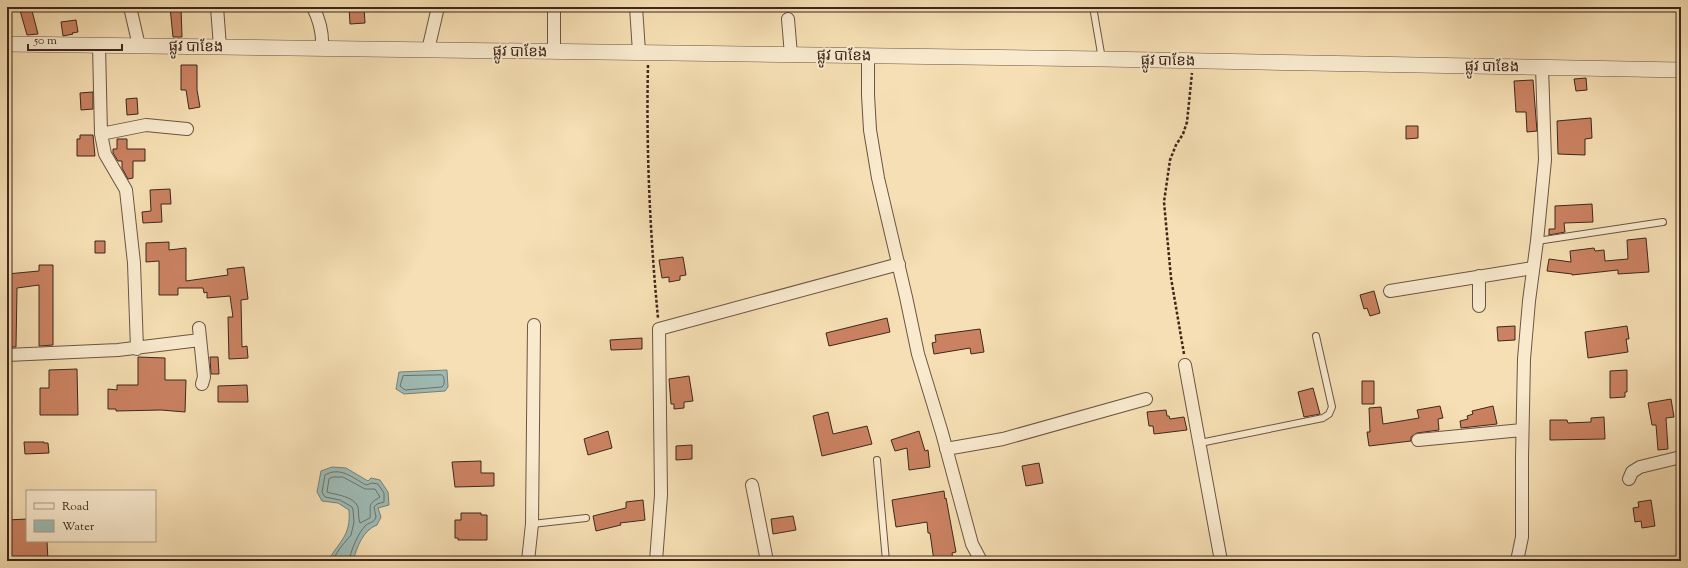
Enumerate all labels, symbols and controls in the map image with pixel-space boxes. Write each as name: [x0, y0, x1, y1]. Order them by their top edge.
scale bar: [28, 26, 122, 52]
text: 50 m: [33, 32, 57, 50]
street label: ផ្លូវ បាខែង: [168, 37, 224, 60]
street label: ផ្លូវ បាខែង: [492, 42, 548, 65]
street label: ផ្លូវ បាខែង: [816, 46, 872, 69]
street label: ផ្លូវ បាខែង: [1140, 51, 1196, 74]
street label: ផ្លូវ បាខែង: [1464, 57, 1520, 80]
legend: [26, 490, 156, 542]
text: Road: [62, 498, 89, 516]
text: Water: [62, 518, 95, 536]

